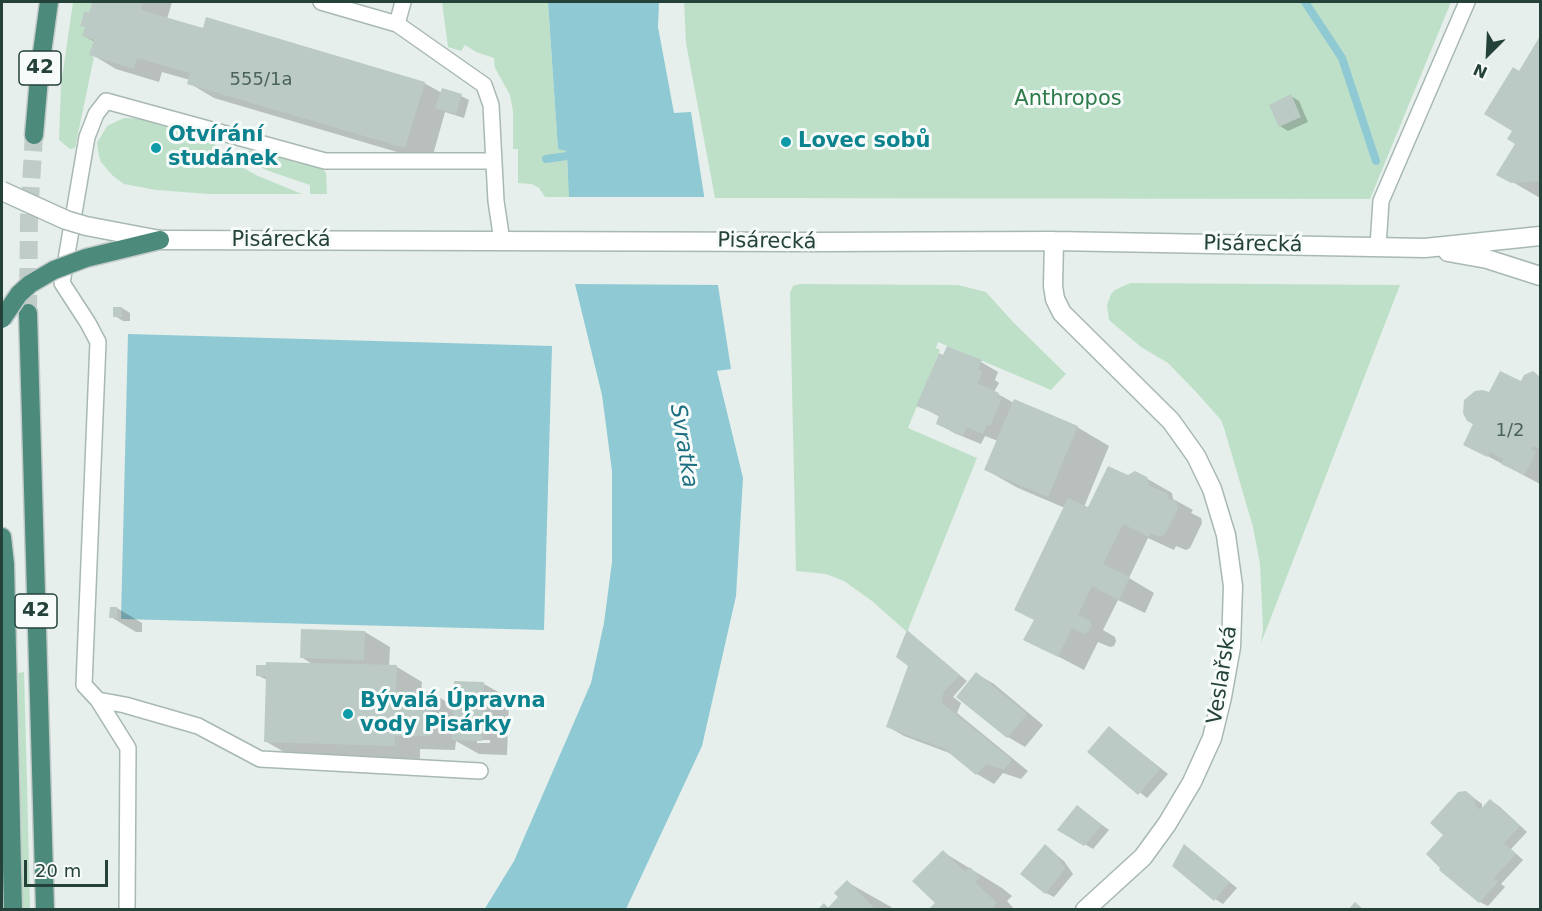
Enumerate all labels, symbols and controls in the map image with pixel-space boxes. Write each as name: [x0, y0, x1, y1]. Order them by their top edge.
north arrow: [1458, 24, 1518, 84]
road number: 42: [19, 51, 61, 85]
text: N: [1471, 60, 1490, 82]
house number: 555/1a: [230, 69, 292, 91]
park label: Anthropos: [1014, 87, 1122, 113]
place label: Otvírání studánek: [168, 123, 278, 173]
place label: Lovec sobů: [798, 129, 930, 155]
marker: Lovec sobů: [779, 135, 793, 149]
marker: Otvírání studánek: [149, 141, 163, 155]
street label: Pisárecká: [231, 228, 331, 254]
street label: Pisárecká: [717, 229, 817, 255]
street label: Pisárecká: [1203, 232, 1303, 258]
water label: Svratka: [663, 402, 703, 490]
house number: 1/2: [1496, 420, 1524, 442]
road number: 42: [15, 594, 57, 628]
street label: Veslařská: [1203, 624, 1243, 726]
place label: Bývalá Úpravna vody Pisárky: [360, 689, 546, 739]
marker: Bývalá Úpravna vody Pisárky: [341, 707, 355, 721]
scale bar: [27, 848, 111, 886]
text: 20 m: [35, 860, 81, 881]

